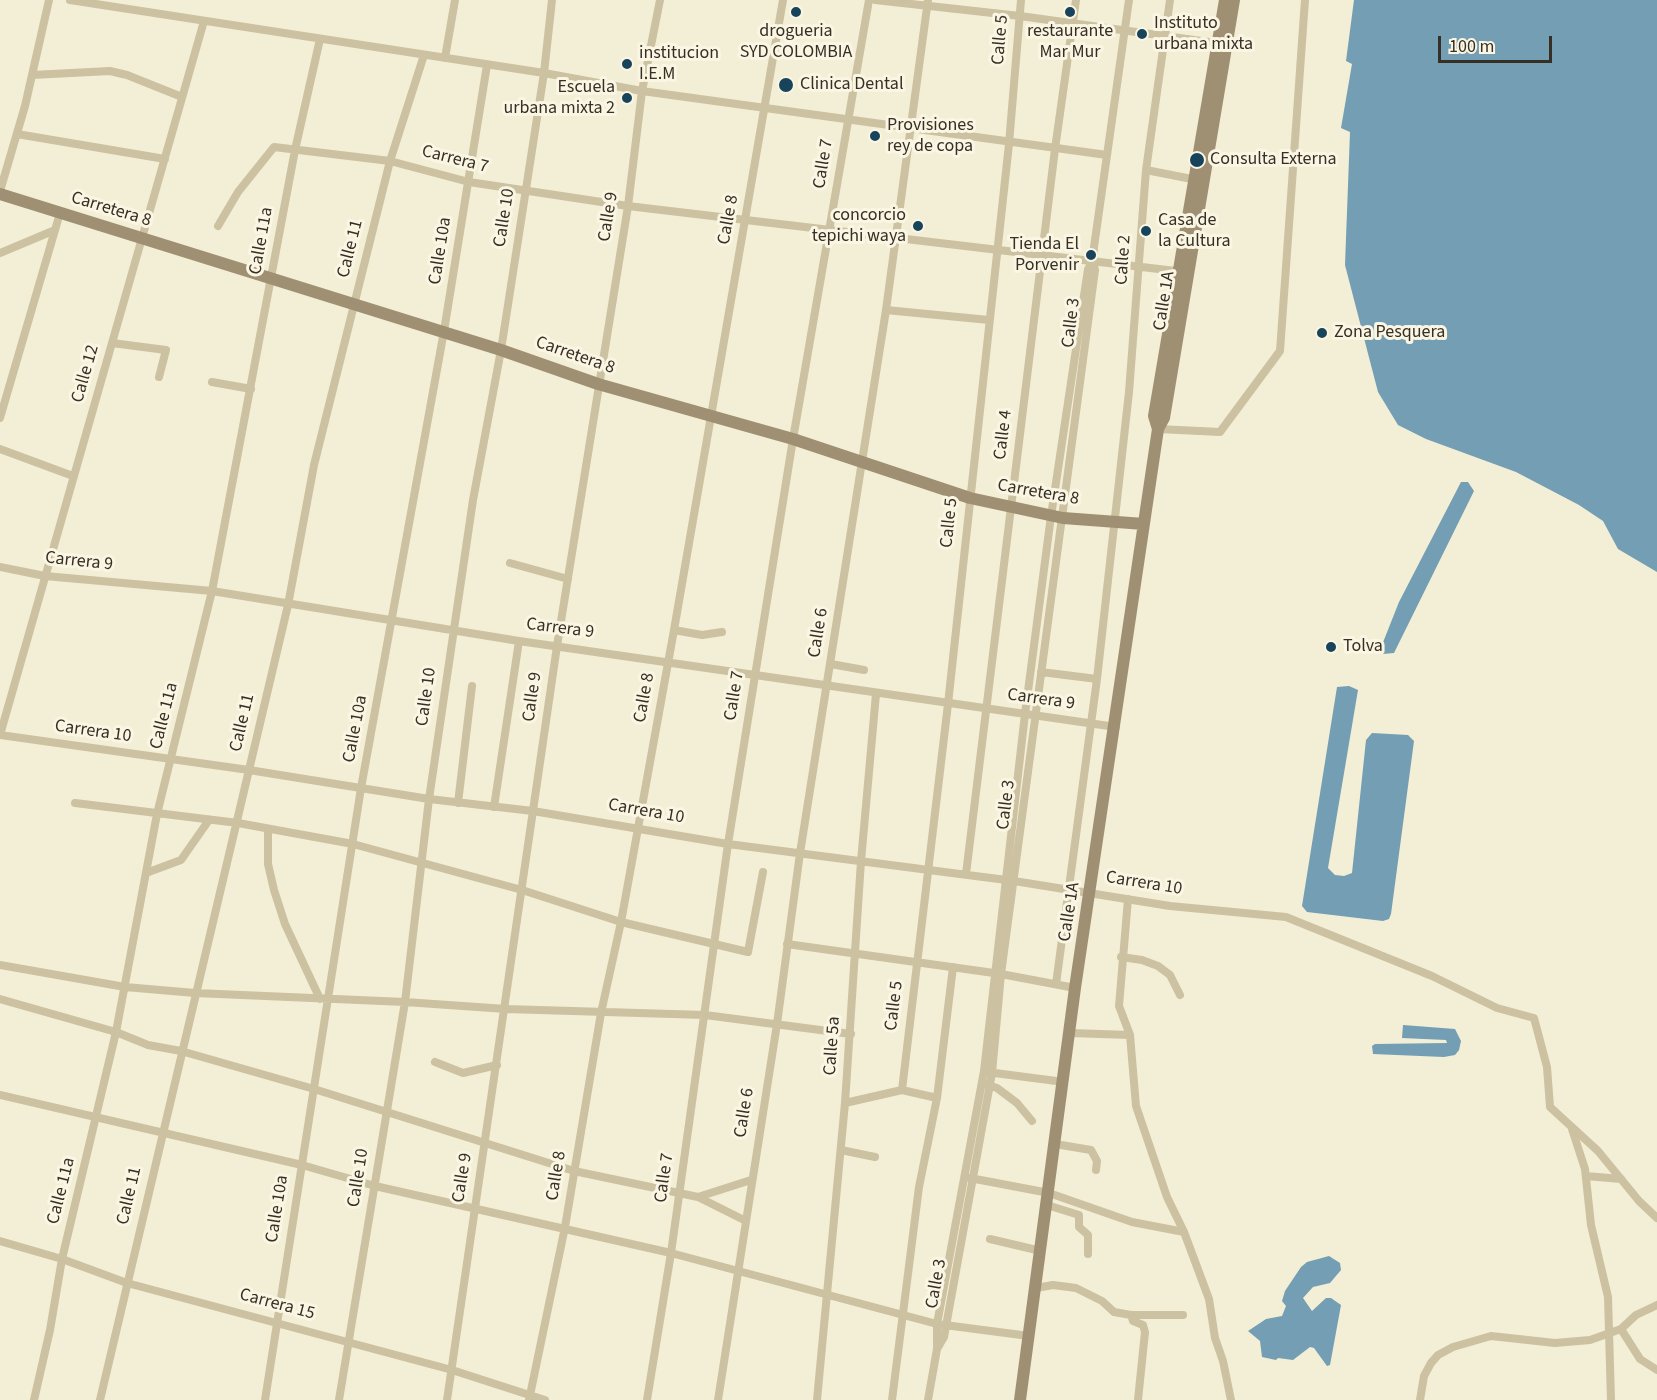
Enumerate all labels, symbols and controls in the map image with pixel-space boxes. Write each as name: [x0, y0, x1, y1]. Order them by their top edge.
marker: drogueria SYD COLOMBIA: [789, 5, 803, 19]
marker: restaurante Mar Mur: [1063, 5, 1077, 19]
place label: Instituto urbana mixta: [1154, 13, 1253, 56]
street label: Calle 5: [988, 14, 1014, 66]
place label: drogueria SYD COLOMBIA: [740, 21, 852, 63]
place label: restaurante Mar Mur: [1027, 21, 1113, 63]
scale bar: [1441, 24, 1555, 62]
marker: Instituto urbana mixta: [1135, 27, 1149, 41]
text: 100 m: [1449, 34, 1494, 59]
place label: institucion I.E.M: [639, 43, 719, 86]
marker: institucion I.E.M: [620, 57, 634, 71]
place label: Clinica Dental: [800, 74, 903, 96]
marker: Clinica Dental: [777, 76, 795, 94]
place label: Escuela urbana mixta 2: [503, 77, 615, 119]
marker: Escuela urbana mixta 2: [620, 91, 634, 105]
place label: Provisiones rey de copa: [887, 115, 974, 158]
marker: Provisiones rey de copa: [868, 129, 882, 143]
street label: Calle 7: [809, 138, 839, 190]
street label: Carrera 7: [419, 141, 491, 179]
place label: Consulta Externa: [1210, 149, 1337, 171]
marker: Consulta Externa: [1188, 151, 1206, 169]
street label: Calle 10: [490, 187, 520, 249]
street label: Carretera 8: [68, 188, 154, 232]
street label: Calle 9: [594, 191, 624, 243]
street label: Calle 8: [714, 194, 744, 246]
place label: concorcio tepichi waya: [812, 205, 906, 248]
street label: Calle 11a: [245, 206, 279, 276]
place label: Casa de la Cultura: [1158, 210, 1231, 252]
street label: Calle 10a: [425, 216, 457, 286]
street label: Calle 11: [333, 218, 369, 280]
marker: concorcio tepichi waya: [911, 219, 925, 233]
marker: Casa de la Cultura: [1139, 224, 1153, 238]
place label: Tienda El Porvenir: [1009, 234, 1079, 276]
street label: Calle 2: [1111, 234, 1137, 286]
marker: Tienda El Porvenir: [1084, 248, 1098, 262]
street label: Calle 1A: [1150, 270, 1180, 332]
street label: Calle 3: [1058, 297, 1086, 349]
place label: Zona Pesquera: [1334, 322, 1445, 344]
marker: Zona Pesquera: [1315, 326, 1329, 340]
street label: Carretera 8: [532, 332, 618, 380]
street label: Calle 12: [67, 343, 105, 405]
street label: Calle 4: [990, 409, 1018, 461]
street label: Carretera 8: [995, 475, 1081, 511]
street label: Calle 5: [937, 497, 963, 549]
street label: Carrera 9: [44, 548, 114, 576]
street label: Calle 6: [804, 607, 834, 659]
street label: Carrera 9: [525, 614, 595, 644]
place label: Tolva: [1343, 636, 1383, 658]
marker: Tolva: [1324, 640, 1338, 654]
street label: Calle 10: [412, 666, 442, 728]
street label: Calle 7: [720, 670, 750, 722]
street label: Calle 9: [519, 671, 547, 723]
street label: Calle 8: [630, 672, 660, 724]
street label: Calle 11a: [146, 680, 184, 752]
street label: Carrera 9: [1006, 685, 1076, 715]
street label: Calle 11: [226, 692, 260, 754]
street label: Calle 10a: [339, 694, 373, 764]
street label: Carrera 10: [53, 716, 133, 748]
street label: Calle 3: [993, 779, 1021, 831]
street label: Carrera 10: [606, 795, 686, 829]
street label: Carrera 10: [1104, 867, 1184, 901]
street label: Calle 1A: [1055, 881, 1085, 943]
street label: Calle 5: [881, 980, 909, 1032]
street label: Calle 5a: [820, 1016, 846, 1076]
street label: Calle 6: [730, 1087, 760, 1139]
street label: Calle 10: [344, 1147, 374, 1209]
street label: Calle 8: [542, 1150, 572, 1202]
street label: Calle 9: [448, 1152, 478, 1204]
street label: Calle 7: [651, 1152, 679, 1204]
street label: Calle 11a: [43, 1155, 81, 1227]
street label: Calle 11: [113, 1165, 147, 1227]
street label: Calle 10a: [262, 1174, 294, 1244]
street label: Calle 3: [922, 1258, 952, 1310]
street label: Carrera 15: [237, 1285, 317, 1325]

